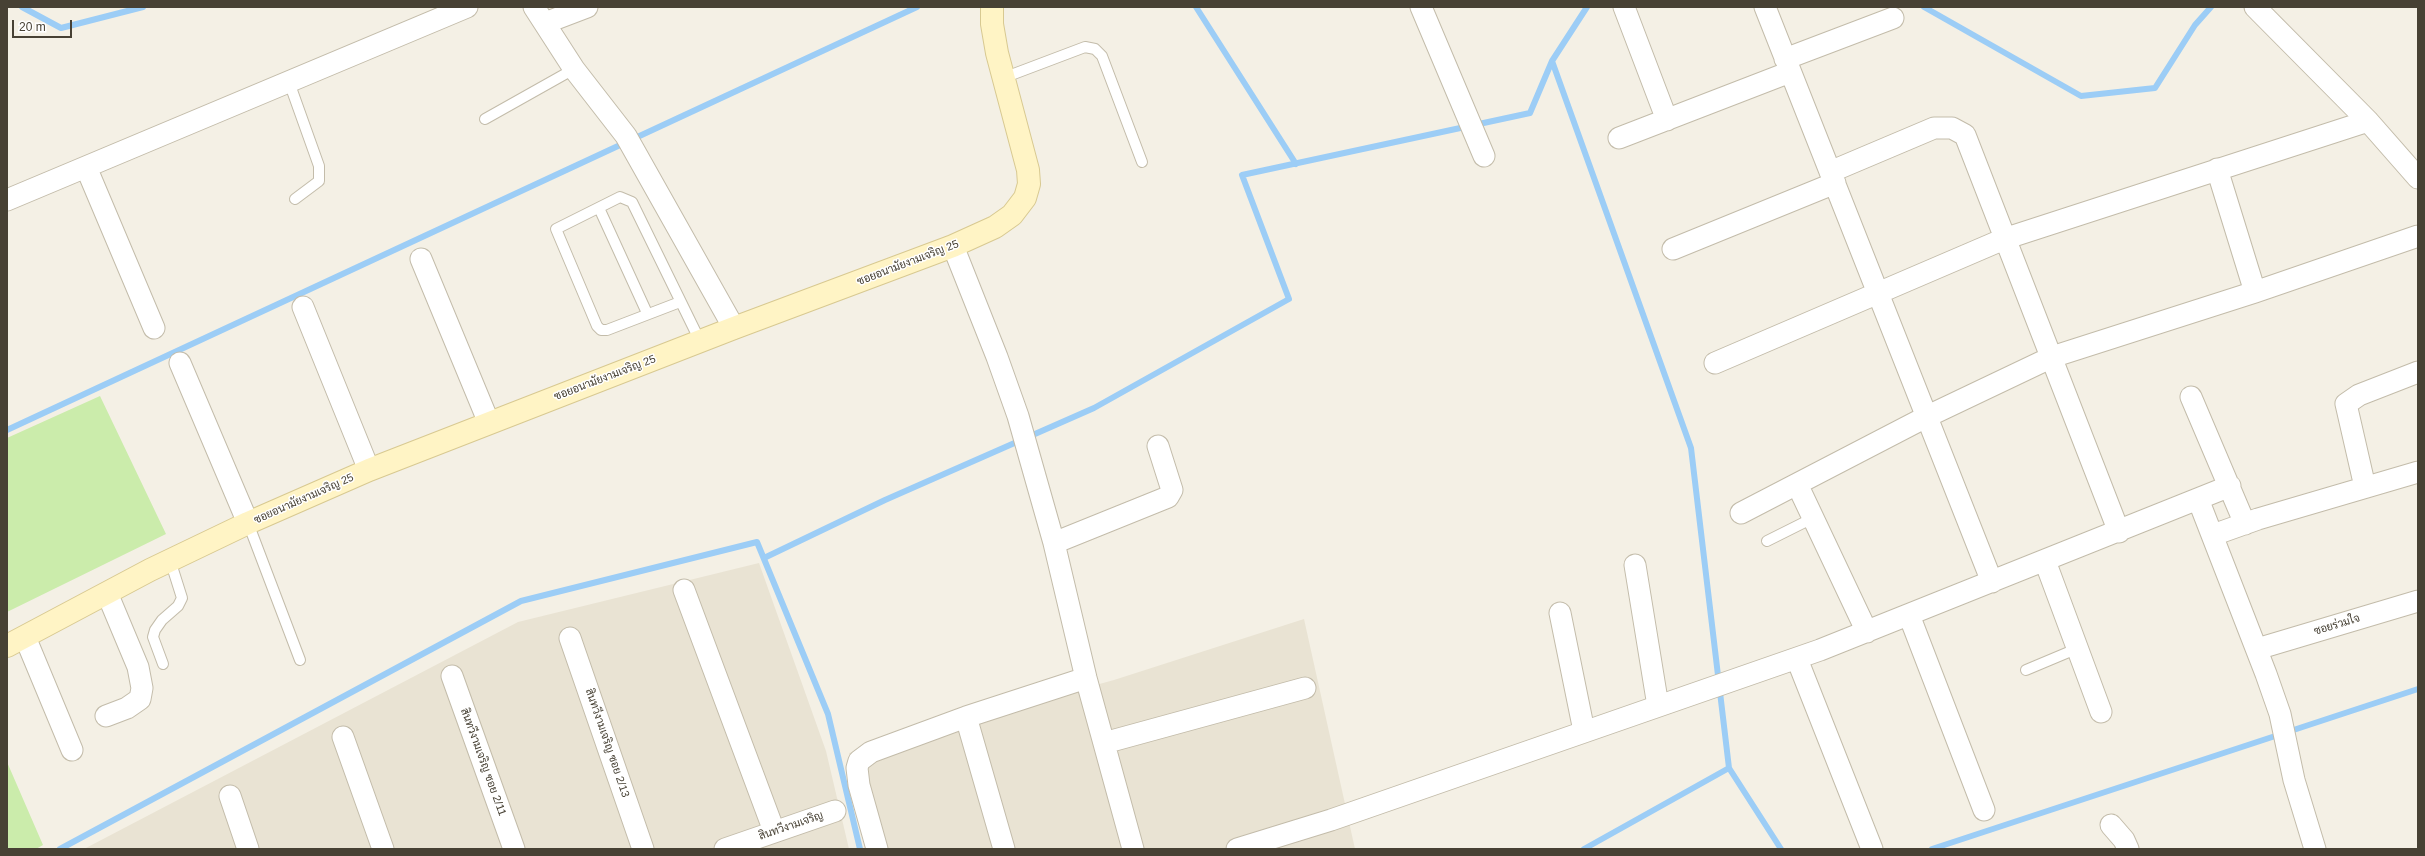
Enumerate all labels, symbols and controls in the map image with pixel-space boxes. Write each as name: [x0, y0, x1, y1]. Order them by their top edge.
scale bar: [14, 12, 74, 38]
text: 20 m: [19, 20, 46, 34]
street label: ซอยอนามัยงามเจริญ 25: [855, 238, 961, 288]
street label: ซอยอนามัยงามเจริญ 25: [552, 353, 658, 403]
street label: ซอยอนามัยงามเจริญ 25: [252, 471, 356, 527]
street label: ซอยร่วมใจ: [2312, 612, 2362, 638]
street label: สินทวีงามเจริญ ซอย 2/13: [582, 687, 632, 799]
street label: สินทวีงามเจริญ ซอย 2/11: [457, 706, 509, 818]
street label: สินทวีงามเจริญ: [757, 809, 825, 843]

